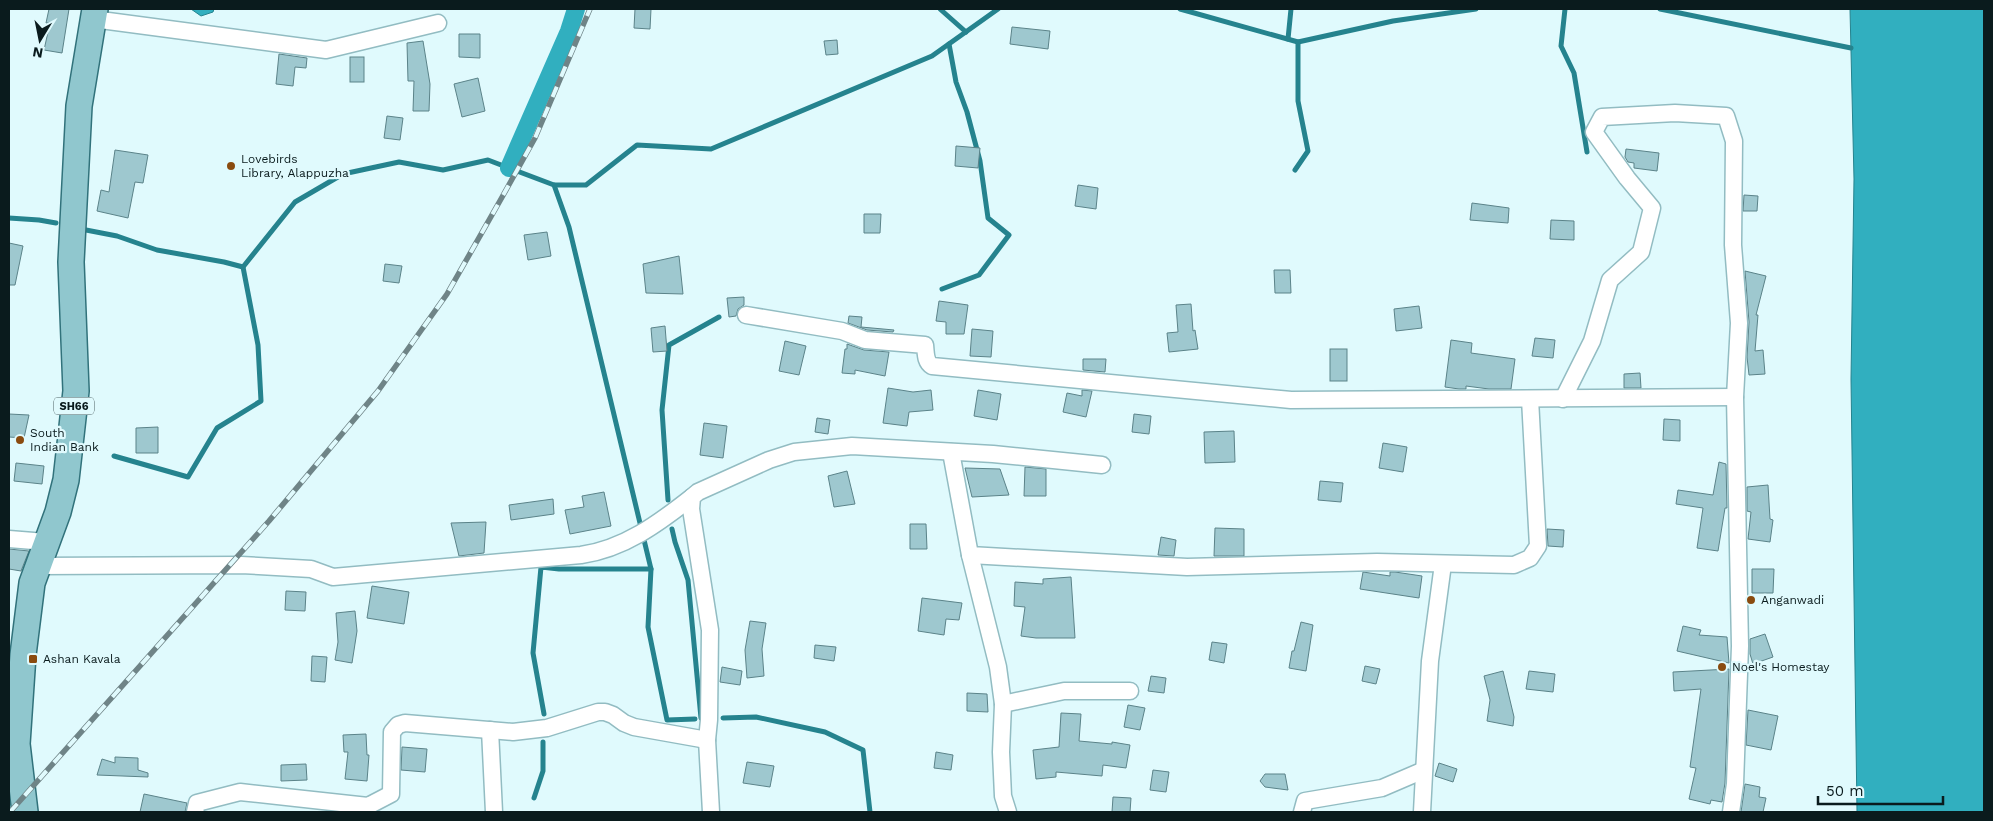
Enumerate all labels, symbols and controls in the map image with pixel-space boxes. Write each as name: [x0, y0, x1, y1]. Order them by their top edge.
north arrow: [15, 15, 65, 65]
text: N: [31, 44, 44, 62]
place label: Lovebirds Library, Alappuzha: [241, 152, 349, 180]
marker: Lovebirds Library, Alappuzha: [225, 160, 237, 172]
road number: SH66: [54, 398, 94, 414]
place label: South Indian Bank: [30, 426, 99, 454]
marker: South Indian Bank: [14, 434, 26, 446]
place label: Anganwadi: [1761, 593, 1824, 607]
marker: Anganwadi: [1745, 594, 1757, 606]
place label: Ashan Kavala: [43, 652, 121, 666]
marker: Ashan Kavala: [27, 653, 39, 665]
place label: Noel's Homestay: [1732, 660, 1830, 674]
marker: Noel's Homestay: [1716, 661, 1728, 673]
scale bar: [1818, 774, 1943, 806]
text: 50 m: [1826, 782, 1863, 800]

